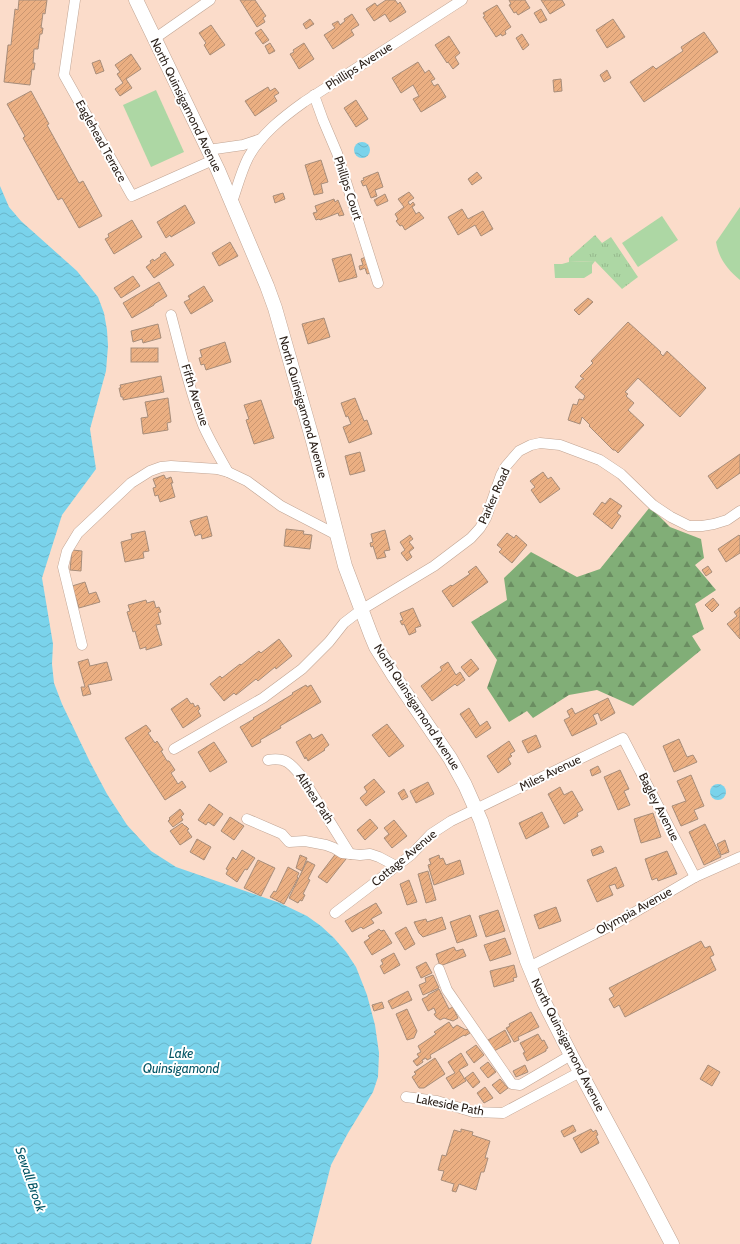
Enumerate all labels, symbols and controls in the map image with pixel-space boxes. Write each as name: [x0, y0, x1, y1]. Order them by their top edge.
street label: North Quinsigamond Avenue: [147, 35, 225, 174]
street label: Phillips Avenue: [323, 38, 395, 93]
street label: Eaglehead Terrace: [73, 97, 130, 184]
street label: Phillips Court: [331, 154, 366, 222]
street label: North Quinsigamond Avenue: [276, 334, 331, 480]
street label: Fifth Avenue: [178, 362, 212, 428]
street label: Parker Road: [474, 465, 513, 526]
street label: North Quinsigamond Avenue: [371, 641, 464, 773]
street label: Miles Avenue: [516, 751, 583, 794]
street label: Althea Path: [293, 769, 338, 826]
street label: Bagley Avenue: [636, 770, 683, 843]
street label: Cottage Avenue: [368, 826, 439, 889]
street label: Olympia Avenue: [593, 884, 674, 938]
street label: North Quinsigamond Avenue: [528, 976, 609, 1114]
water label: Lake Quinsigamond: [143, 1045, 219, 1076]
street label: Lakeside Path: [415, 1091, 485, 1118]
water label: Sewall Brook: [12, 1145, 50, 1214]

